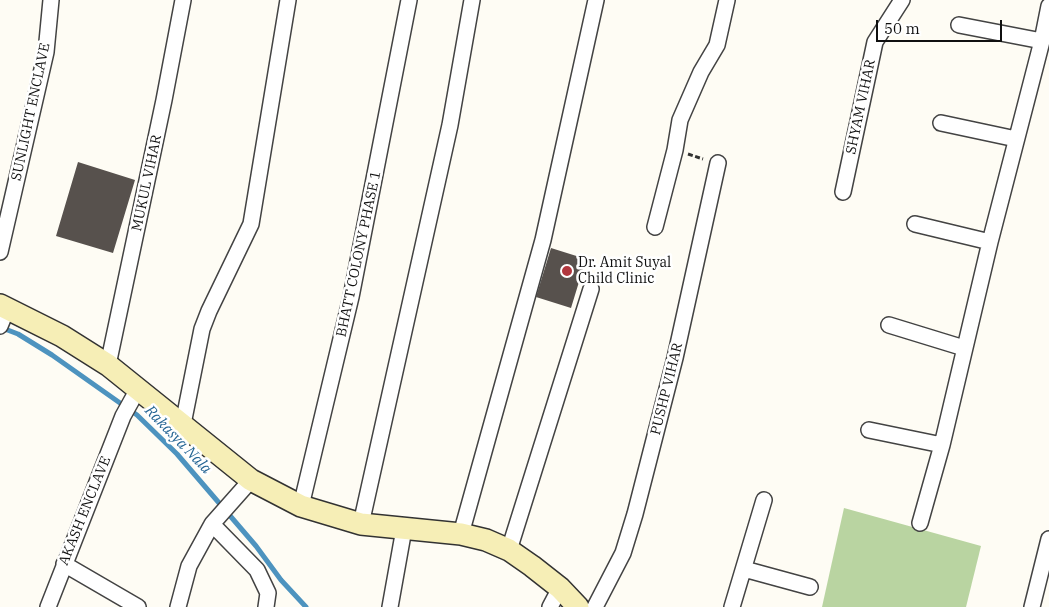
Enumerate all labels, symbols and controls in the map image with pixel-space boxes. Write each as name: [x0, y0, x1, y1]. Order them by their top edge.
scale bar: [879, 10, 1005, 42]
text: 50 m: [884, 19, 920, 38]
street label: SUNLIGHT ENCLAVE: [8, 41, 54, 183]
street label: SHYAM VIHAR: [843, 58, 879, 156]
street label: MUKUL VIHAR: [129, 133, 165, 233]
street label: BHATT COLONY PHASE 1: [333, 169, 385, 339]
place label: Dr. Amit Suyal Child Clinic: [578, 255, 671, 288]
marker: Dr. Amit Suyal Child Clinic: [560, 264, 574, 278]
street label: PUSHP VIHAR: [647, 341, 687, 437]
water label: Rakasya Nala: [141, 402, 215, 478]
street label: AKASH ENCLAVE: [55, 454, 115, 568]

